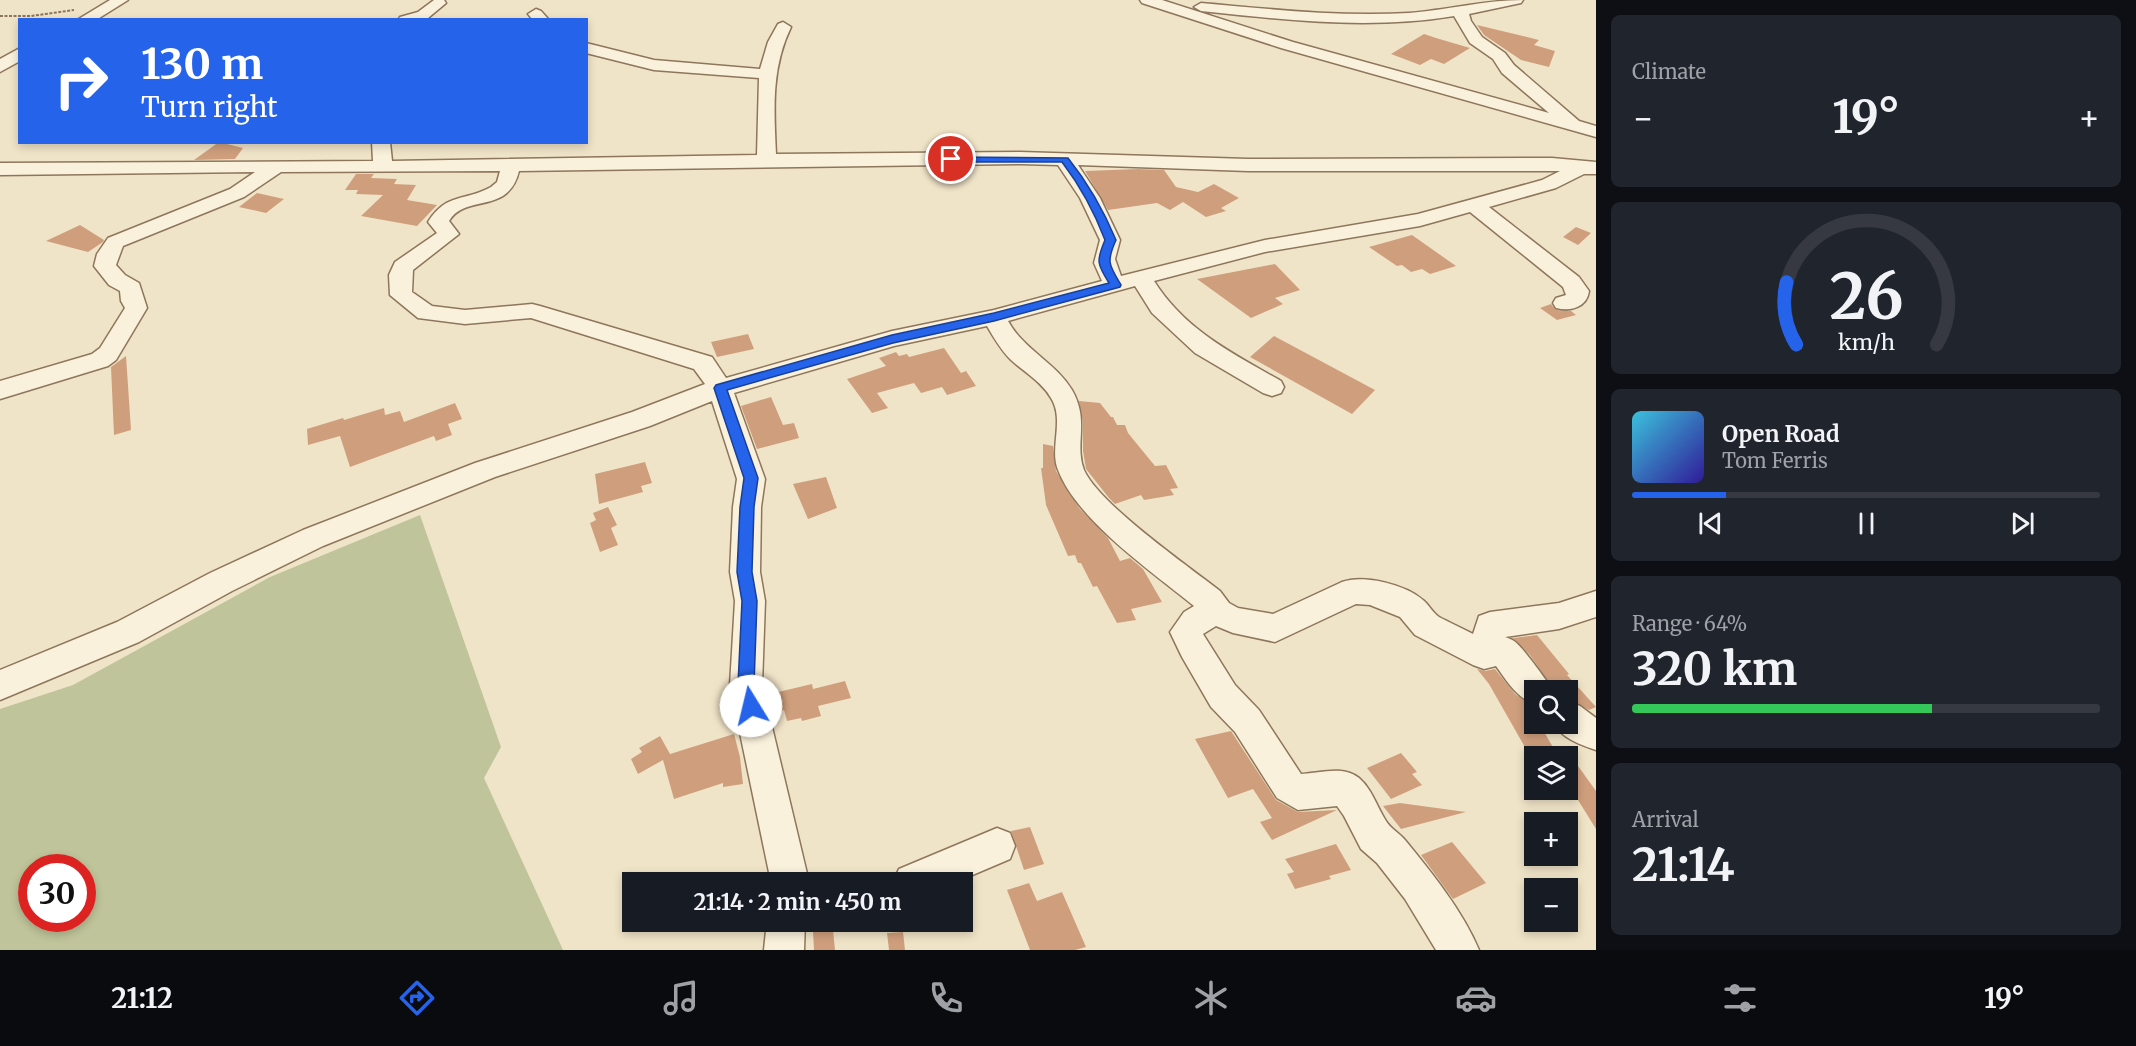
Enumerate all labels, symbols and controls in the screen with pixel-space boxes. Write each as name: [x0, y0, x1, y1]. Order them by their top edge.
text: 130 m: [141, 38, 263, 90]
icon: right: [42, 42, 120, 120]
text: Climate: [1632, 59, 1706, 84]
text: 19°: [1832, 89, 1900, 145]
text: Turn right: [141, 90, 278, 124]
text: −: [1632, 98, 1654, 139]
text: +: [2078, 98, 2100, 139]
pin: [925, 133, 976, 184]
icon: arrive: [934, 142, 967, 175]
text: 26: [1829, 258, 1903, 336]
text: km/h: [1838, 329, 1894, 356]
text: Open Road: [1722, 420, 1840, 448]
text: Tom Ferris: [1722, 448, 1828, 473]
icon: previous: [1694, 507, 1727, 540]
icon: pause: [1850, 507, 1883, 540]
icon: next: [2006, 507, 2039, 540]
text: Range · 64%: [1632, 611, 1747, 636]
text: 320 km: [1632, 641, 1797, 697]
position arrow: [719, 674, 783, 738]
map controls: [1524, 680, 1578, 932]
button: search: [1524, 680, 1578, 734]
button: layers: [1524, 746, 1578, 800]
text: Arrival: [1632, 807, 1699, 832]
button: +: [1524, 812, 1578, 866]
text: 21:14: [1632, 837, 1735, 893]
speed limit sign: 30: [18, 854, 96, 932]
button: −: [1524, 878, 1578, 932]
text: 21:14 · 2 min · 450 m: [693, 888, 902, 916]
icon: directions: [396, 977, 438, 1019]
icon: music: [660, 977, 702, 1019]
icon: phone: [925, 977, 967, 1019]
icon: climate: [1190, 977, 1232, 1019]
icon: car: [1455, 977, 1497, 1019]
icon: filters: [1719, 977, 1761, 1019]
text: 21:12: [111, 981, 173, 1015]
text: 19°: [1984, 981, 2025, 1015]

